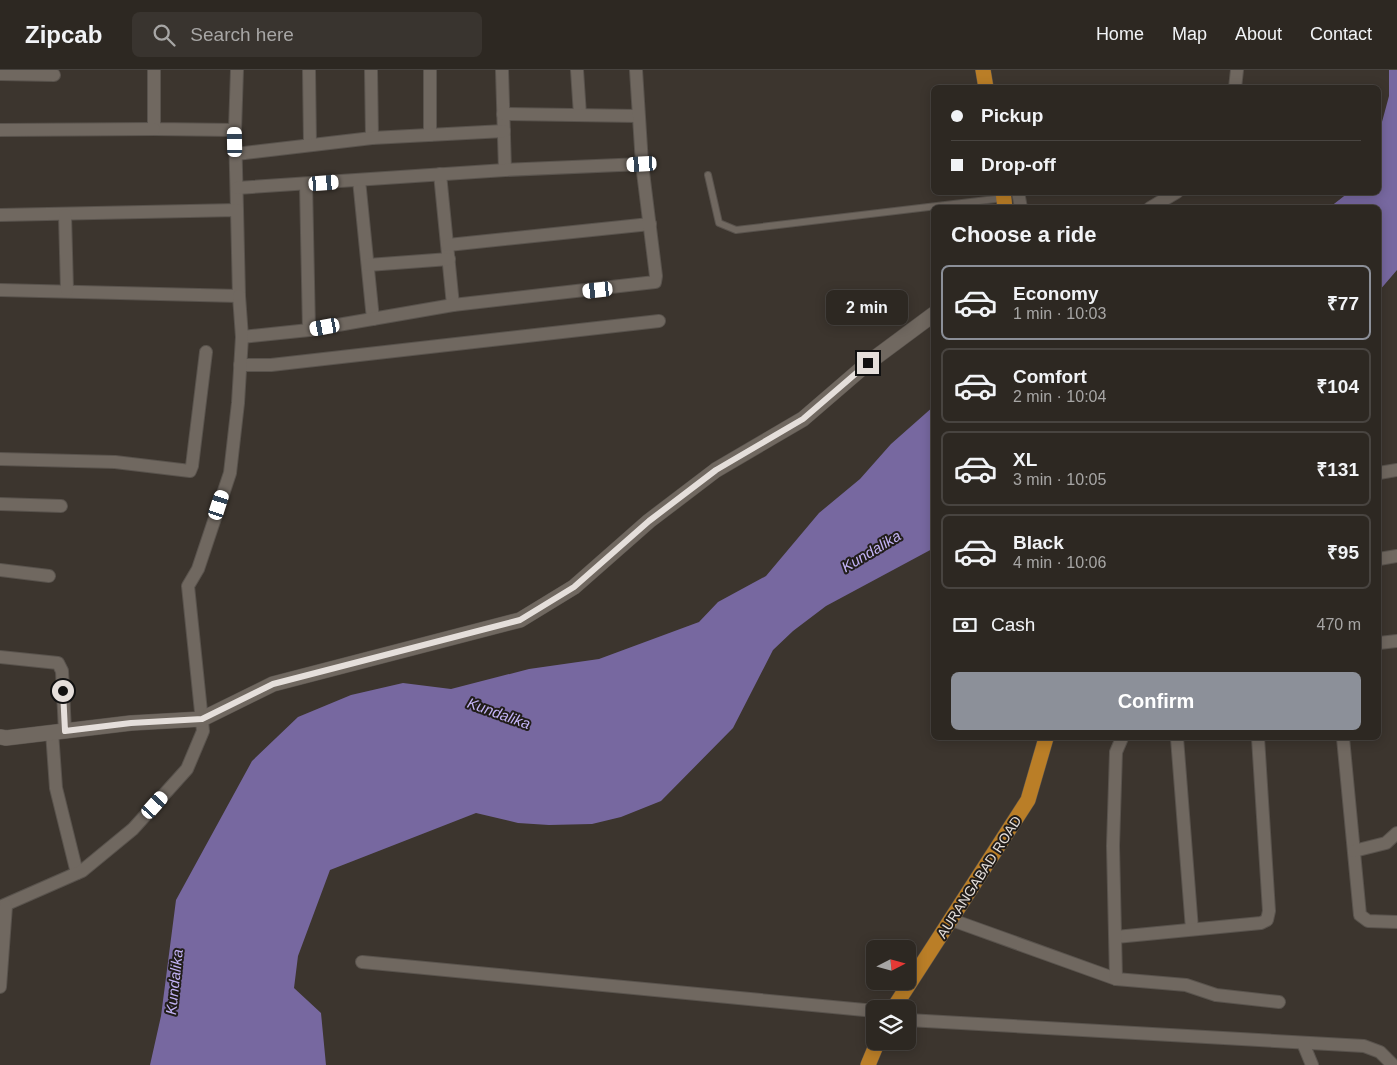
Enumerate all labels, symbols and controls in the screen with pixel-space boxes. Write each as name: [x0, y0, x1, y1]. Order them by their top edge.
search box: [132, 12, 482, 57]
text: Zipcab: [25, 21, 102, 48]
icon: search: [150, 21, 178, 49]
text: Search here: [190, 24, 294, 45]
text: Home: [1096, 24, 1144, 44]
text: Map: [1172, 24, 1207, 44]
text: About: [1235, 24, 1282, 44]
text: Contact: [1310, 24, 1372, 44]
text: Pickup: [981, 105, 1043, 126]
car: [227, 127, 242, 157]
text: Drop-off: [981, 154, 1056, 175]
car: [626, 156, 657, 172]
car: [308, 174, 339, 192]
text: Choose a ride: [951, 222, 1096, 247]
icon: car: [953, 280, 998, 325]
car: [582, 281, 613, 299]
text: Economy: [1013, 283, 1099, 304]
callout: 2 min: [827, 290, 909, 326]
text: ₹77: [1327, 293, 1359, 314]
text: 2 min: [846, 299, 888, 316]
text: 1 min · 10:03: [1013, 305, 1106, 322]
car: [308, 317, 341, 337]
route end: [857, 352, 879, 374]
icon: car: [953, 363, 998, 408]
text: Comfort: [1013, 366, 1087, 387]
text: ₹104: [1316, 376, 1359, 397]
text: 2 min · 10:04: [1013, 388, 1106, 405]
icon: car: [953, 446, 998, 491]
text: XL: [1013, 449, 1037, 470]
text: ₹131: [1316, 459, 1359, 480]
text: 3 min · 10:05: [1013, 471, 1106, 488]
car: [207, 488, 230, 522]
water label: Kundalika: [838, 527, 904, 575]
icon: car: [953, 529, 998, 574]
text: Black: [1013, 532, 1064, 553]
text: ₹95: [1327, 542, 1359, 563]
text: 4 min · 10:06: [1013, 554, 1106, 571]
icon: cash: [951, 611, 979, 639]
text: Cash: [991, 614, 1035, 635]
text: 470 m: [1317, 616, 1361, 633]
button: Confirm: [951, 672, 1361, 730]
route start: [52, 680, 74, 702]
water label: Kundalika: [465, 694, 533, 732]
car: [139, 789, 170, 821]
street label: AURANGABAD ROAD: [934, 813, 1024, 941]
north arrow: [866, 940, 916, 990]
map controls: [866, 940, 916, 1050]
water label: Kundalika: [162, 948, 186, 1016]
button: layers: [866, 1000, 916, 1050]

